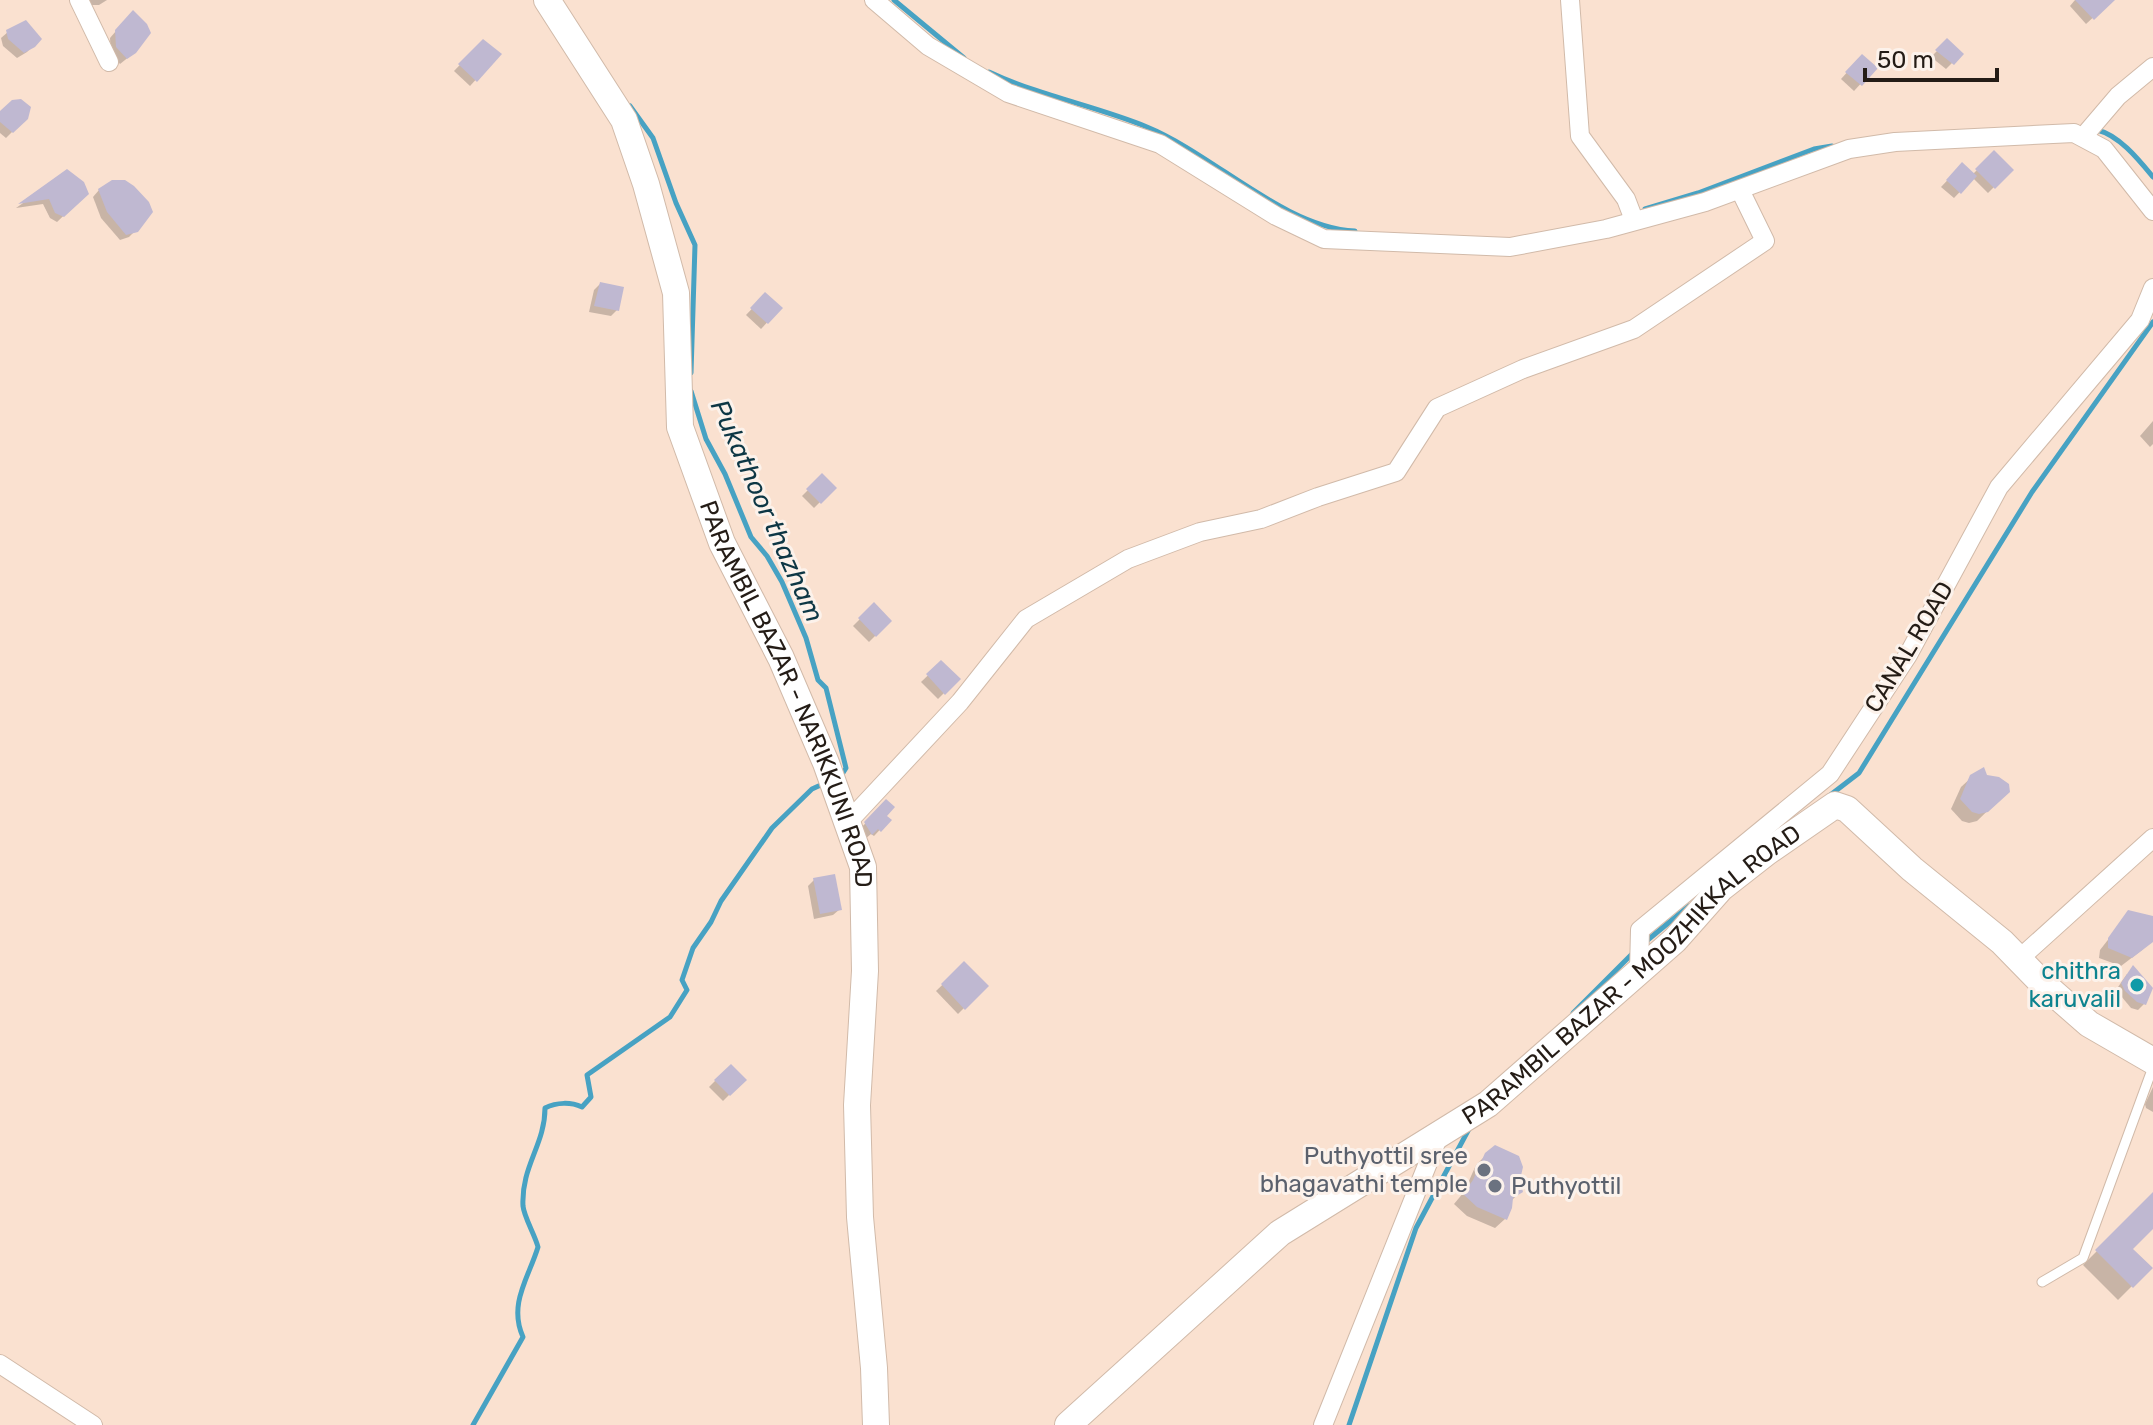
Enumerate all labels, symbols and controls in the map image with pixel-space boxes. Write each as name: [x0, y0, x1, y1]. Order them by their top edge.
scale bar: [1865, 32, 1997, 82]
text: 50 m: [1877, 46, 1934, 74]
water label: Pukathoor thazham: [704, 395, 830, 627]
street label: PARAMBIL BAZAR - NARIKKUNI ROAD: [694, 497, 878, 888]
street label: CANAL ROAD: [1859, 576, 1959, 718]
street label: PARAMBIL BAZAR - MOOZHIKKAL ROAD: [1457, 819, 1806, 1131]
place label: chithra karuvalil: [2029, 957, 2121, 1013]
marker: chithra karuvalil: [2128, 976, 2146, 994]
place label: Puthyottil sree bhagavathi temple: [1260, 1142, 1468, 1198]
marker: Puthyottil sree bhagavathi temple: [1475, 1161, 1493, 1179]
place label: Puthyottil: [1511, 1172, 1621, 1200]
marker: Puthyottil: [1486, 1177, 1504, 1195]

